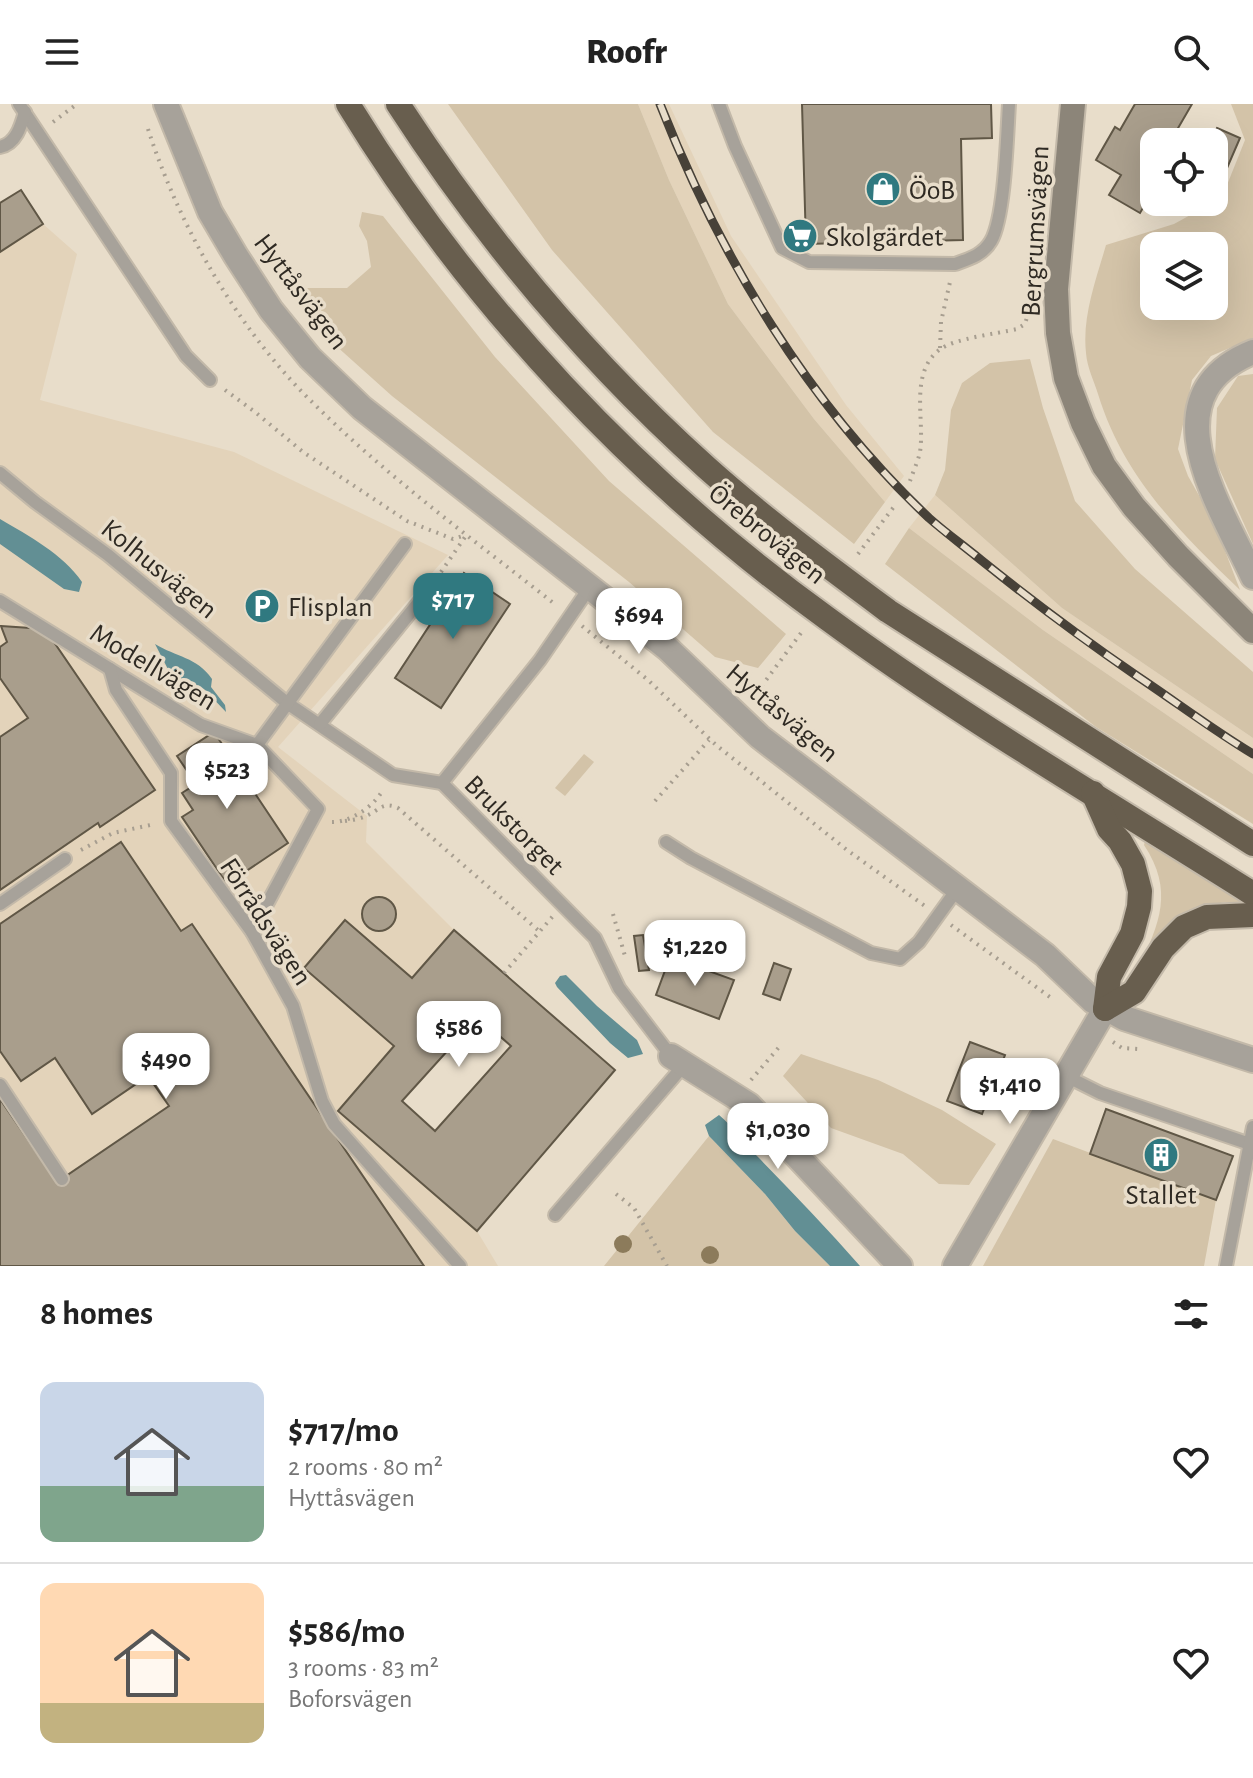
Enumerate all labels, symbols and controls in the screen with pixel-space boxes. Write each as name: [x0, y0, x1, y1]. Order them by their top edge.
icon: menu: [40, 30, 84, 74]
icon: search: [1169, 30, 1213, 74]
text: Roofr: [586, 34, 667, 70]
map controls: [1140, 128, 1228, 320]
button: locate: [1140, 128, 1228, 216]
street label: Bergrumsvägen: [1018, 145, 1054, 317]
shop icon: ÖoB: [864, 170, 902, 208]
place label: ÖoB: [909, 175, 955, 205]
supermarket icon: Skolgärdet: [781, 217, 819, 255]
place label: Skolgärdet: [826, 224, 943, 252]
street label: Hyttåsvägen: [248, 229, 353, 355]
button: layers: [1140, 232, 1228, 320]
street label: Örebrovägen: [703, 478, 832, 590]
street label: Kolhusvägen: [96, 515, 222, 624]
pin: $717: [406, 573, 500, 641]
text: $717: [431, 586, 475, 612]
parking icon: Flisplan: [243, 587, 281, 625]
pin: $694: [592, 588, 686, 656]
place label: Flisplan: [288, 594, 372, 622]
text: $694: [614, 601, 664, 627]
street label: Modellvägen: [85, 619, 221, 716]
street label: Hyttåsvägen: [720, 659, 843, 768]
pin: $523: [180, 743, 274, 811]
text: $523: [204, 756, 250, 782]
street label: Brukstorget: [459, 770, 569, 881]
street label: Förrådsvägen: [214, 853, 317, 991]
pin: $1,220: [630, 920, 760, 988]
text: $1,220: [662, 933, 728, 959]
pin: $586: [412, 1001, 506, 1069]
text: $586: [435, 1014, 483, 1040]
pin: $490: [119, 1033, 213, 1101]
text: $490: [141, 1046, 191, 1072]
pin: $1,410: [945, 1058, 1075, 1126]
text: $1,410: [979, 1071, 1042, 1097]
pin: $1,030: [713, 1103, 843, 1171]
text: $1,030: [745, 1116, 811, 1142]
building icon: Stallet: [1142, 1136, 1180, 1174]
place label: Stallet: [1126, 1182, 1196, 1210]
icon: filters: [1169, 1292, 1213, 1336]
text: 8 homes: [40, 1297, 153, 1331]
icon: home: [104, 1414, 200, 1510]
text: $717/mo: [288, 1414, 399, 1448]
icon: heart: [1169, 1440, 1213, 1484]
text: 2 rooms · 80 m²: [288, 1454, 443, 1480]
text: Hyttåsvägen: [288, 1485, 415, 1511]
icon: home: [104, 1615, 200, 1711]
text: $586/mo: [288, 1615, 405, 1649]
icon: heart: [1169, 1641, 1213, 1685]
text: 3 rooms · 83 m²: [288, 1655, 439, 1681]
text: Boforsvägen: [288, 1686, 413, 1712]

